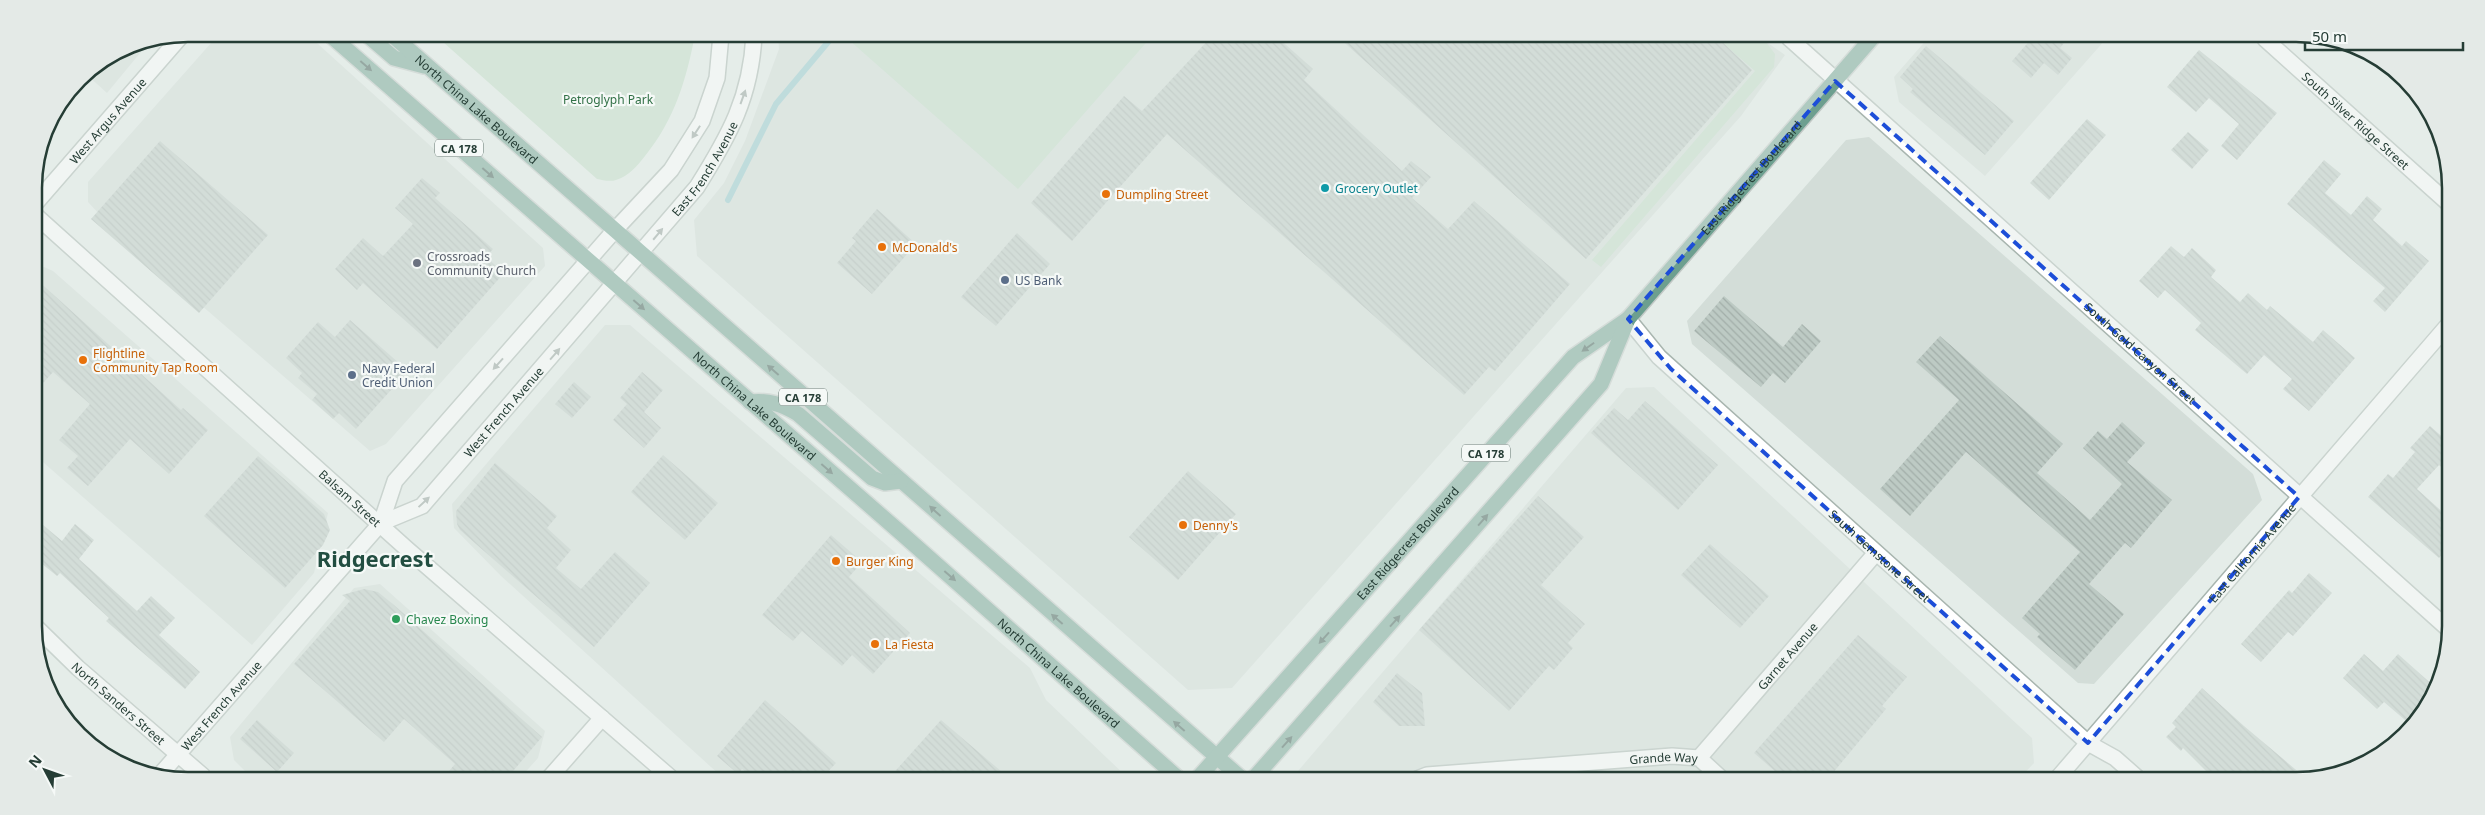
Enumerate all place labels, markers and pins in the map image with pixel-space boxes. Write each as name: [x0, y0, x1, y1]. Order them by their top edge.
place label: Grocery Outlet: [1335, 180, 1418, 197]
marker: Grocery Outlet: [1319, 182, 1331, 194]
place label: Dumpling Street: [1116, 186, 1209, 203]
marker: Dumpling Street: [1100, 188, 1112, 200]
place label: McDonald's: [892, 239, 958, 256]
marker: McDonald's: [876, 241, 888, 253]
place label: Crossroads Community Church: [427, 248, 536, 279]
marker: Crossroads Community Church: [411, 257, 423, 269]
place label: US Bank: [1015, 272, 1062, 289]
marker: US Bank: [999, 274, 1011, 286]
place label: Flightline Community Tap Room: [93, 345, 218, 376]
marker: Flightline Community Tap Room: [77, 354, 89, 366]
place label: Navy Federal Credit Union: [362, 360, 435, 391]
marker: Navy Federal Credit Union: [346, 369, 358, 381]
place label: Denny's: [1193, 517, 1238, 534]
marker: Denny's: [1177, 519, 1189, 531]
place label: Burger King: [846, 553, 914, 570]
marker: Burger King: [830, 555, 842, 567]
place label: Chavez Boxing: [406, 611, 488, 628]
marker: Chavez Boxing: [390, 613, 402, 625]
place label: La Fiesta: [885, 636, 934, 653]
marker: La Fiesta: [869, 638, 881, 650]

